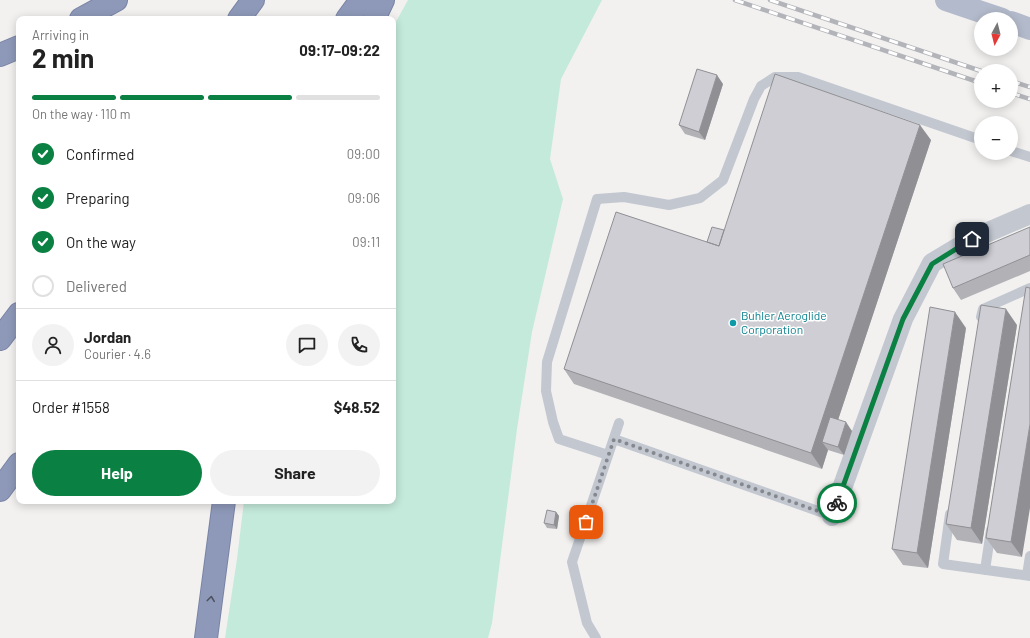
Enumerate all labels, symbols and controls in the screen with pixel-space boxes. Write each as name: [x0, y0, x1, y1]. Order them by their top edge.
north arrow: [974, 12, 1018, 56]
map controls: [974, 12, 1018, 160]
text: Arriving in: [32, 27, 89, 43]
text: 09:17–09:22: [299, 41, 380, 59]
text: 2 min: [32, 42, 94, 73]
button: +: [974, 64, 1018, 108]
text: On the way · 110 m: [32, 106, 130, 122]
button: −: [974, 116, 1018, 160]
icon: check: [32, 143, 54, 165]
text: Confirmed: [66, 145, 134, 163]
text: 09:00: [347, 146, 380, 162]
icon: check: [32, 187, 54, 209]
text: Preparing: [66, 189, 130, 207]
text: 09:06: [347, 190, 380, 206]
pin: [955, 222, 989, 256]
icon: home: [961, 228, 983, 250]
icon: check: [32, 231, 54, 253]
text: On the way: [66, 233, 136, 251]
text: 09:11: [352, 234, 380, 250]
text: Delivered: [66, 277, 127, 295]
place label: Buhler Aeroglide Corporation: [741, 308, 827, 336]
marker: Buhler Aeroglide Corporation: [728, 318, 738, 328]
button: person: [32, 324, 74, 366]
button: chat: [286, 324, 328, 366]
button: phone: [338, 324, 380, 366]
text: Jordan: [84, 328, 131, 346]
text: Courier · 4.6: [84, 346, 151, 362]
text: Order #1558: [32, 398, 110, 416]
text: $48.52: [334, 398, 380, 416]
button: Help: [32, 450, 202, 496]
button: Share: [210, 450, 380, 496]
courier: [817, 483, 857, 523]
icon: bike: [826, 492, 848, 514]
pin: [569, 505, 603, 539]
icon: bag: [575, 511, 597, 533]
one-way arrow: [206, 596, 215, 602]

